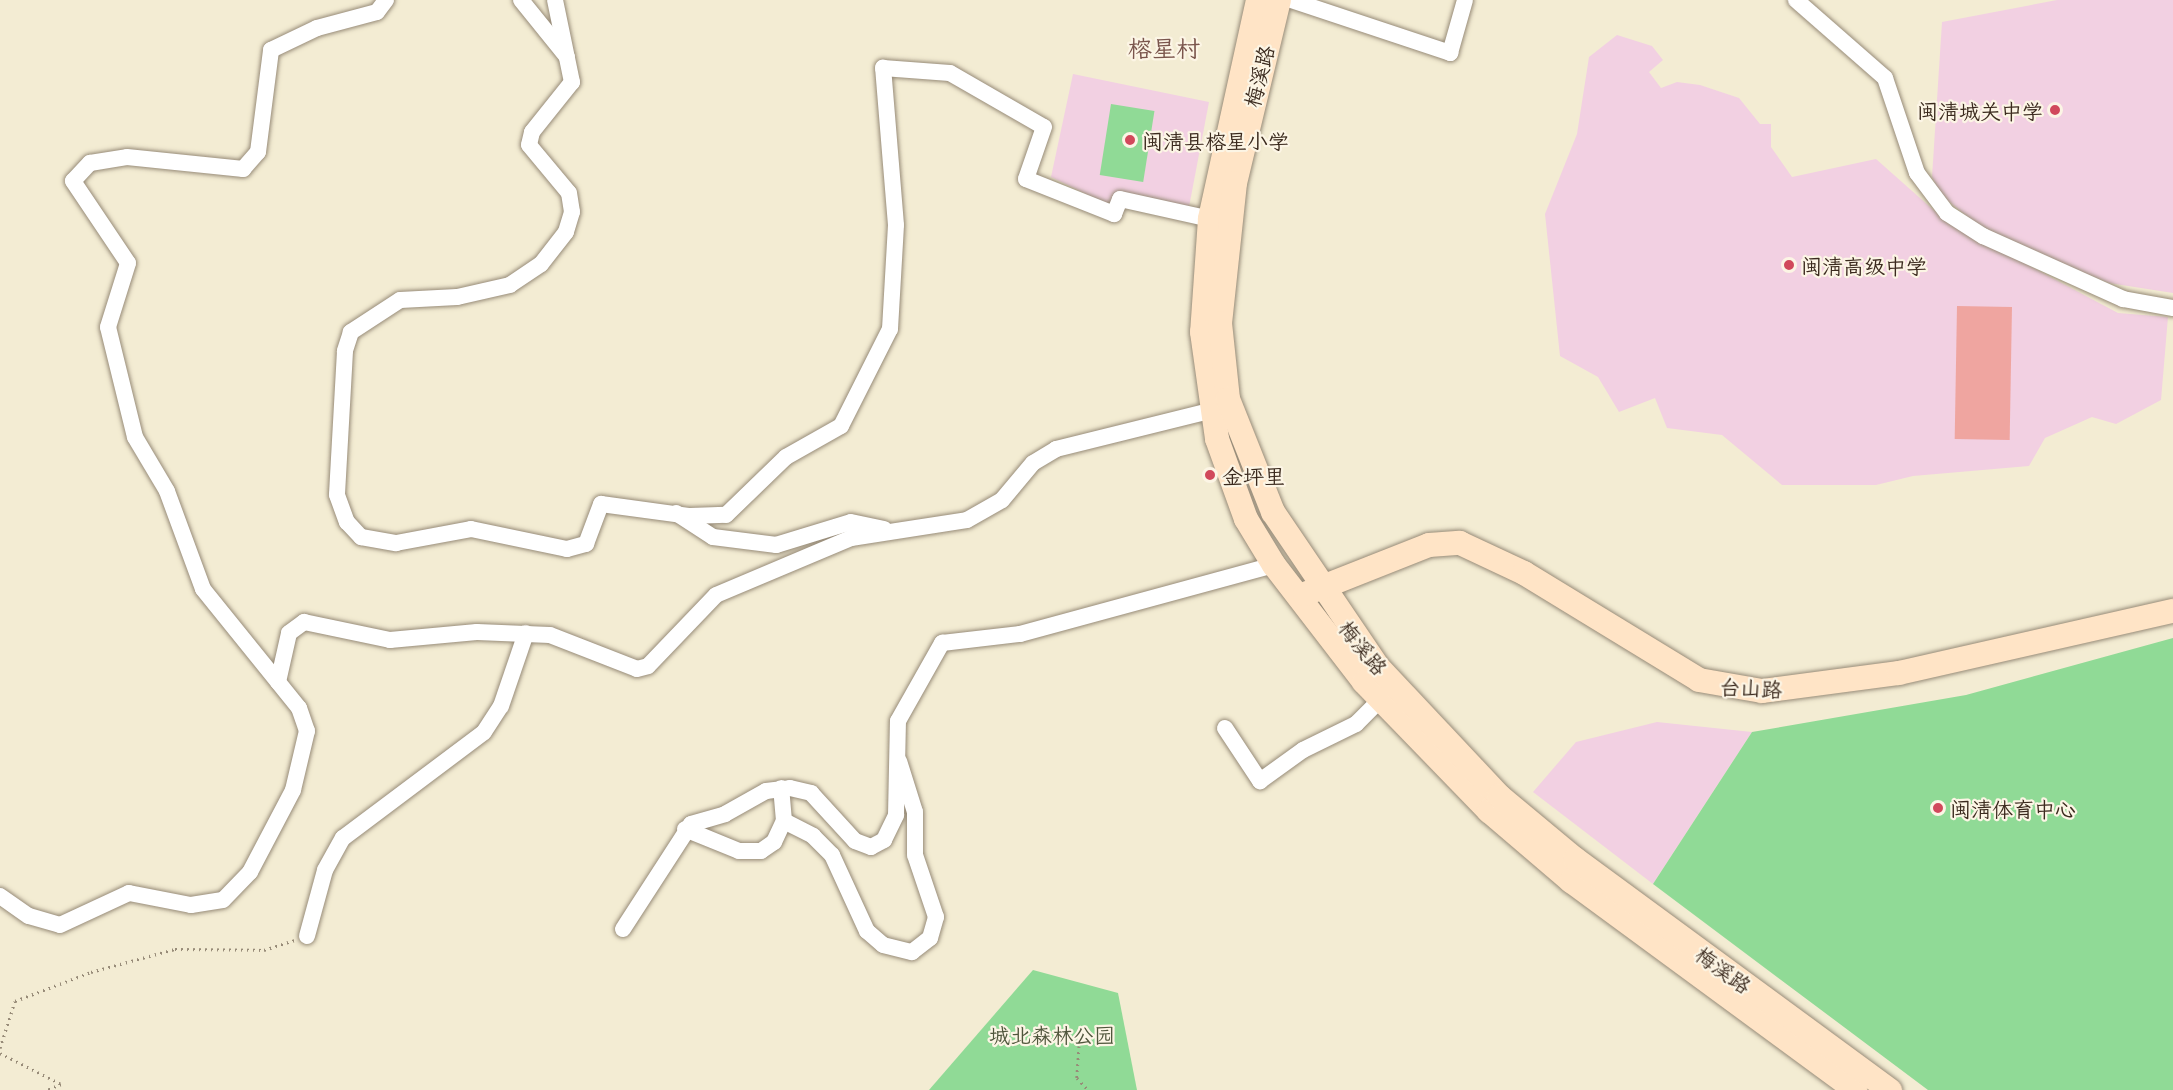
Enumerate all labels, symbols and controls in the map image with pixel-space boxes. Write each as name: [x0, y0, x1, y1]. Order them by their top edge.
district label: 榕星村: [1128, 34, 1200, 62]
street label: 梅溪路: [1238, 42, 1278, 110]
place label: 闽清城关中学: [1917, 97, 2043, 123]
marker: 闽清城关中学: [2048, 103, 2062, 117]
place label: 闽清县榕星小学: [1142, 127, 1289, 153]
marker: 闽清县榕星小学: [1123, 133, 1137, 147]
place label: 闽清高级中学: [1801, 252, 1927, 278]
marker: 闽清高级中学: [1782, 258, 1796, 272]
place label: 金坪里: [1222, 462, 1285, 488]
marker: 金坪里: [1203, 468, 1217, 482]
street label: 梅溪路: [1334, 615, 1394, 679]
street label: 台山路: [1719, 673, 1783, 701]
place label: 闽清体育中心: [1950, 795, 2076, 821]
marker: 闽清体育中心: [1931, 801, 1945, 815]
street label: 梅溪路: [1691, 940, 1757, 998]
park label: 城北森林公园: [989, 1021, 1115, 1047]

